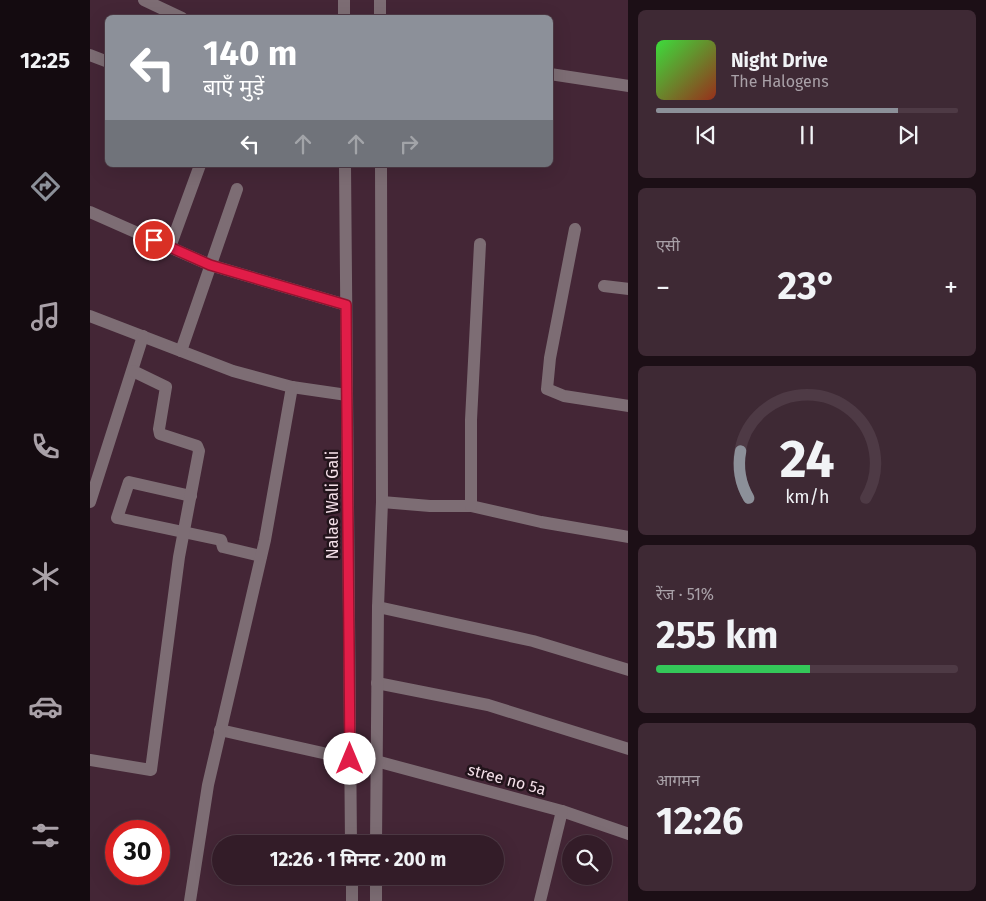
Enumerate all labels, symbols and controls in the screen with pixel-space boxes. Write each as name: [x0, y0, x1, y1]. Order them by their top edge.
text: 140 m: [203, 32, 297, 74]
icon: left: [120, 35, 185, 100]
text: 12:25: [20, 47, 70, 74]
text: Night Drive: [731, 49, 828, 72]
text: The Halogens: [731, 72, 829, 91]
text: बाएँ मुड़ें: [203, 74, 264, 101]
icon: previous: [692, 121, 720, 149]
icon: pause: [793, 121, 821, 149]
icon: next: [894, 121, 922, 149]
icon: left: [236, 130, 264, 158]
icon: ahead: [289, 130, 317, 158]
icon: ahead: [342, 130, 370, 158]
icon: right: [395, 130, 423, 158]
icon: directions: [28, 169, 63, 204]
pin: [133, 219, 175, 261]
icon: arrive: [140, 226, 168, 254]
text: एसी: [656, 236, 680, 255]
text: 23°: [778, 263, 837, 309]
text: −: [656, 271, 670, 304]
text: +: [944, 271, 958, 304]
icon: music: [28, 299, 63, 334]
text: 24: [780, 428, 834, 491]
icon: phone: [28, 429, 63, 464]
street label: Nalae Wali Gali: [323, 451, 342, 559]
text: km/h: [785, 486, 829, 508]
icon: climate: [28, 559, 63, 594]
text: रेंज · 51%: [656, 585, 714, 604]
text: 255 km: [656, 612, 778, 658]
icon: car: [28, 689, 63, 724]
position arrow: [323, 732, 375, 784]
street label: stree no 5a: [466, 760, 548, 799]
text: आगमन: [656, 771, 700, 790]
text: 12:26: [656, 798, 743, 844]
icon: filters: [28, 818, 63, 853]
speed limit sign: 30: [105, 820, 170, 885]
map controls: [562, 835, 612, 885]
button: search: [562, 835, 612, 885]
text: 12:26 · 1 मिनट · 200 m: [270, 848, 446, 871]

